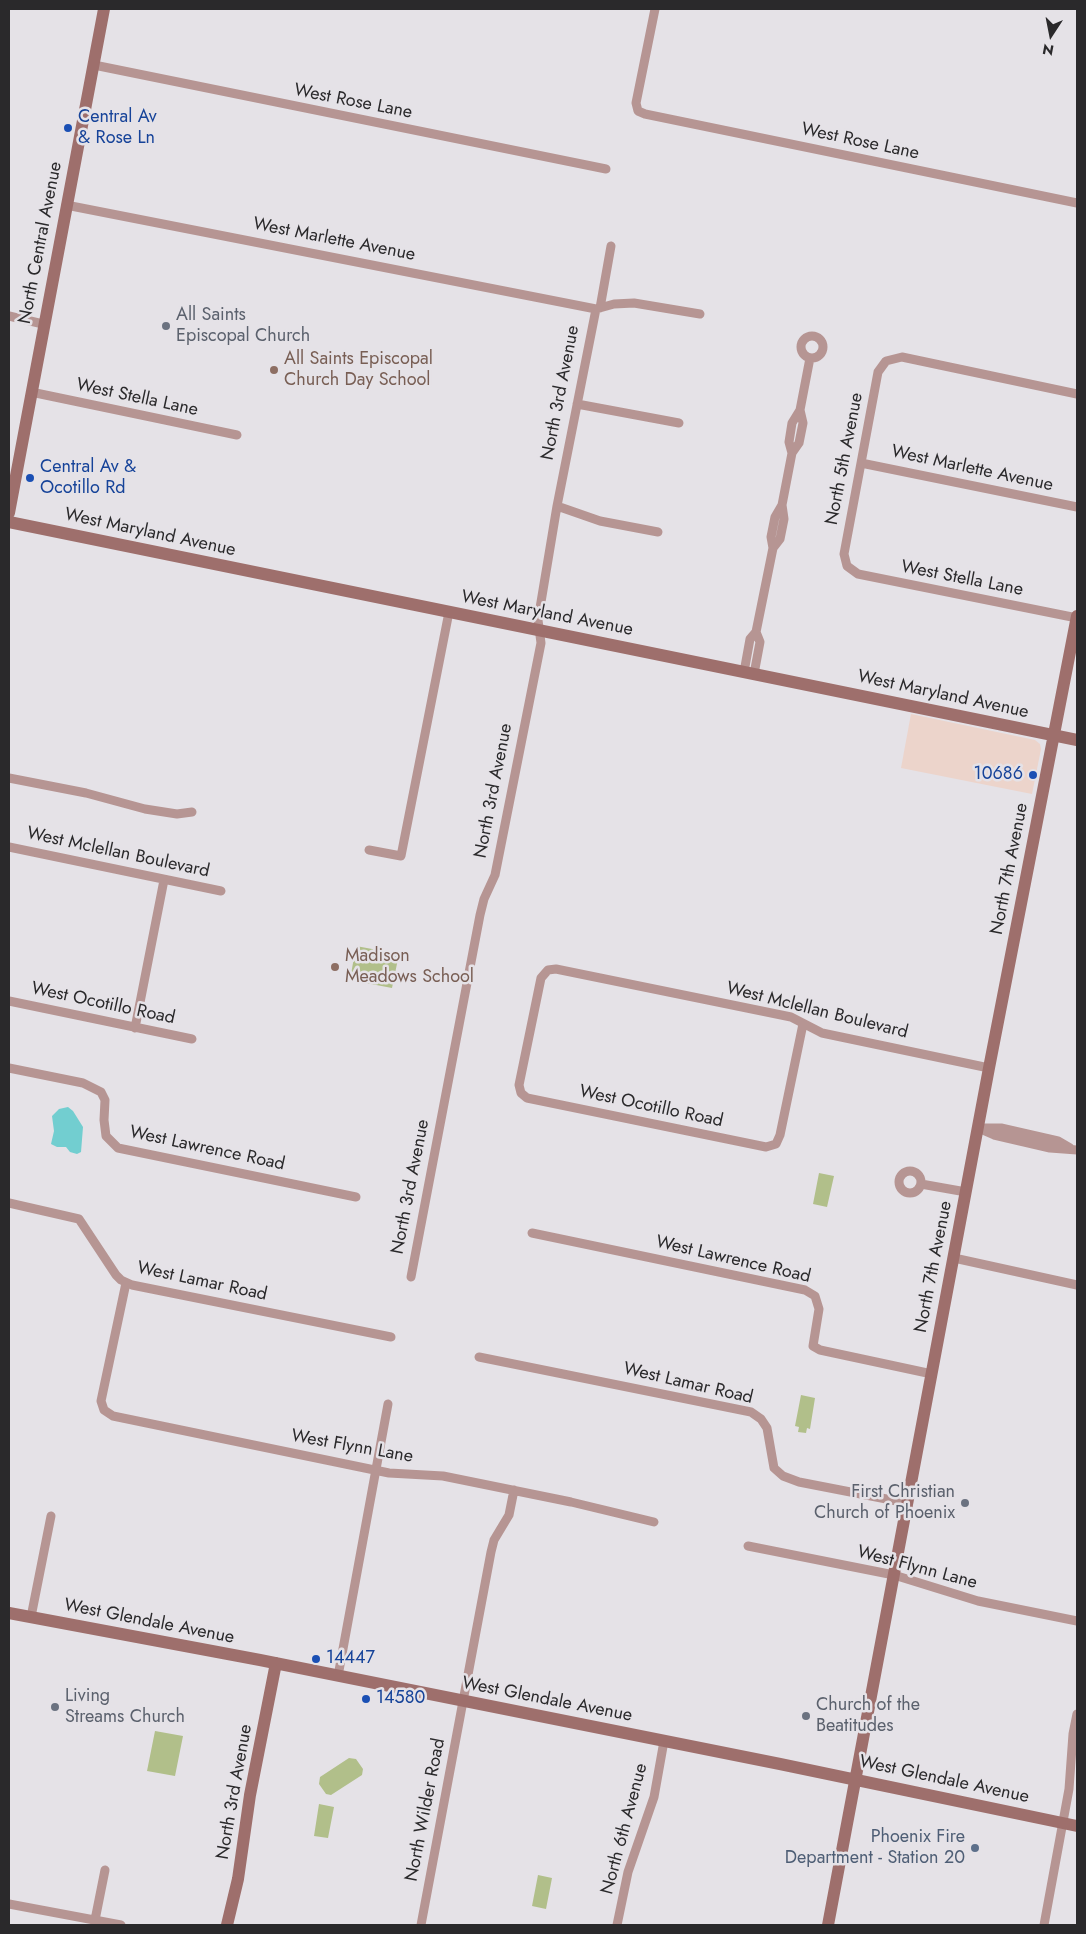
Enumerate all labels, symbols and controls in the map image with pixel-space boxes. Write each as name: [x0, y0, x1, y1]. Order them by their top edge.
north arrow: [1026, 10, 1076, 60]
text: N: [1041, 39, 1056, 61]
street label: West Rose Lane: [292, 80, 414, 124]
place label: Central Av & Rose Ln: [78, 107, 157, 150]
street label: West Rose Lane: [799, 119, 921, 165]
marker: Central Av & Rose Ln: [62, 122, 74, 134]
street label: North Central Avenue: [15, 160, 67, 326]
street label: West Marlette Avenue: [251, 214, 417, 266]
place label: All Saints Episcopal Church: [176, 305, 310, 348]
marker: All Saints Episcopal Church: [160, 320, 172, 332]
street label: North 3rd Avenue: [537, 324, 585, 462]
place label: All Saints Episcopal Church Day School: [284, 349, 433, 392]
marker: All Saints Episcopal Church Day School: [268, 364, 280, 376]
street label: West Stella Lane: [74, 375, 200, 421]
street label: North 5th Avenue: [822, 391, 868, 527]
street label: West Marlette Avenue: [889, 441, 1055, 497]
place label: Central Av & Ocotillo Rd: [40, 457, 136, 499]
marker: Central Av & Ocotillo Rd: [24, 472, 36, 484]
street label: West Maryland Avenue: [62, 504, 238, 562]
street label: West Stella Lane: [899, 557, 1025, 601]
street label: West Maryland Avenue: [459, 587, 635, 641]
street label: West Maryland Avenue: [855, 666, 1031, 724]
street label: North 3rd Avenue: [470, 722, 518, 860]
place label: 10686: [974, 764, 1023, 786]
marker: 10686: [1027, 769, 1039, 781]
street label: North 7th Avenue: [987, 801, 1033, 937]
street label: West Mclellan Boulevard: [25, 823, 211, 883]
place label: Madison Meadows School: [345, 946, 474, 989]
marker: Madison Meadows School: [329, 961, 341, 973]
street label: West Ocotillo Road: [29, 978, 177, 1030]
street label: West Mclellan Boulevard: [724, 978, 910, 1044]
street label: West Ocotillo Road: [577, 1081, 725, 1133]
street label: North 3rd Avenue: [387, 1118, 435, 1256]
street label: West Lawrence Road: [127, 1122, 287, 1176]
street label: North 7th Avenue: [911, 1199, 957, 1335]
street label: West Lawrence Road: [653, 1232, 813, 1288]
street label: West Lamar Road: [135, 1258, 269, 1306]
street label: West Lamar Road: [621, 1359, 755, 1409]
street label: West Flynn Lane: [289, 1426, 415, 1468]
place label: First Christian Church of Phoenix: [814, 1482, 955, 1525]
marker: First Christian Church of Phoenix: [959, 1497, 971, 1509]
street label: West Flynn Lane: [855, 1542, 979, 1594]
street label: West Glendale Avenue: [62, 1595, 236, 1649]
place label: 14447: [326, 1648, 375, 1670]
marker: 14447: [310, 1653, 322, 1665]
street label: West Glendale Avenue: [460, 1673, 634, 1727]
place label: Living Streams Church: [65, 1686, 185, 1728]
place label: 14580: [376, 1688, 425, 1710]
marker: 14580: [360, 1693, 372, 1705]
place label: Church of the Beatitudes: [816, 1695, 920, 1738]
marker: Living Streams Church: [49, 1701, 61, 1713]
marker: Church of the Beatitudes: [800, 1710, 812, 1722]
street label: North 3rd Avenue: [212, 1723, 258, 1861]
street label: North Wilder Road: [401, 1736, 451, 1884]
street label: West Glendale Avenue: [857, 1751, 1031, 1809]
street label: North 6th Avenue: [597, 1761, 653, 1897]
place label: Phoenix Fire Department - Station 20: [785, 1827, 965, 1870]
marker: Phoenix Fire Department - Station 20: [969, 1842, 981, 1854]

